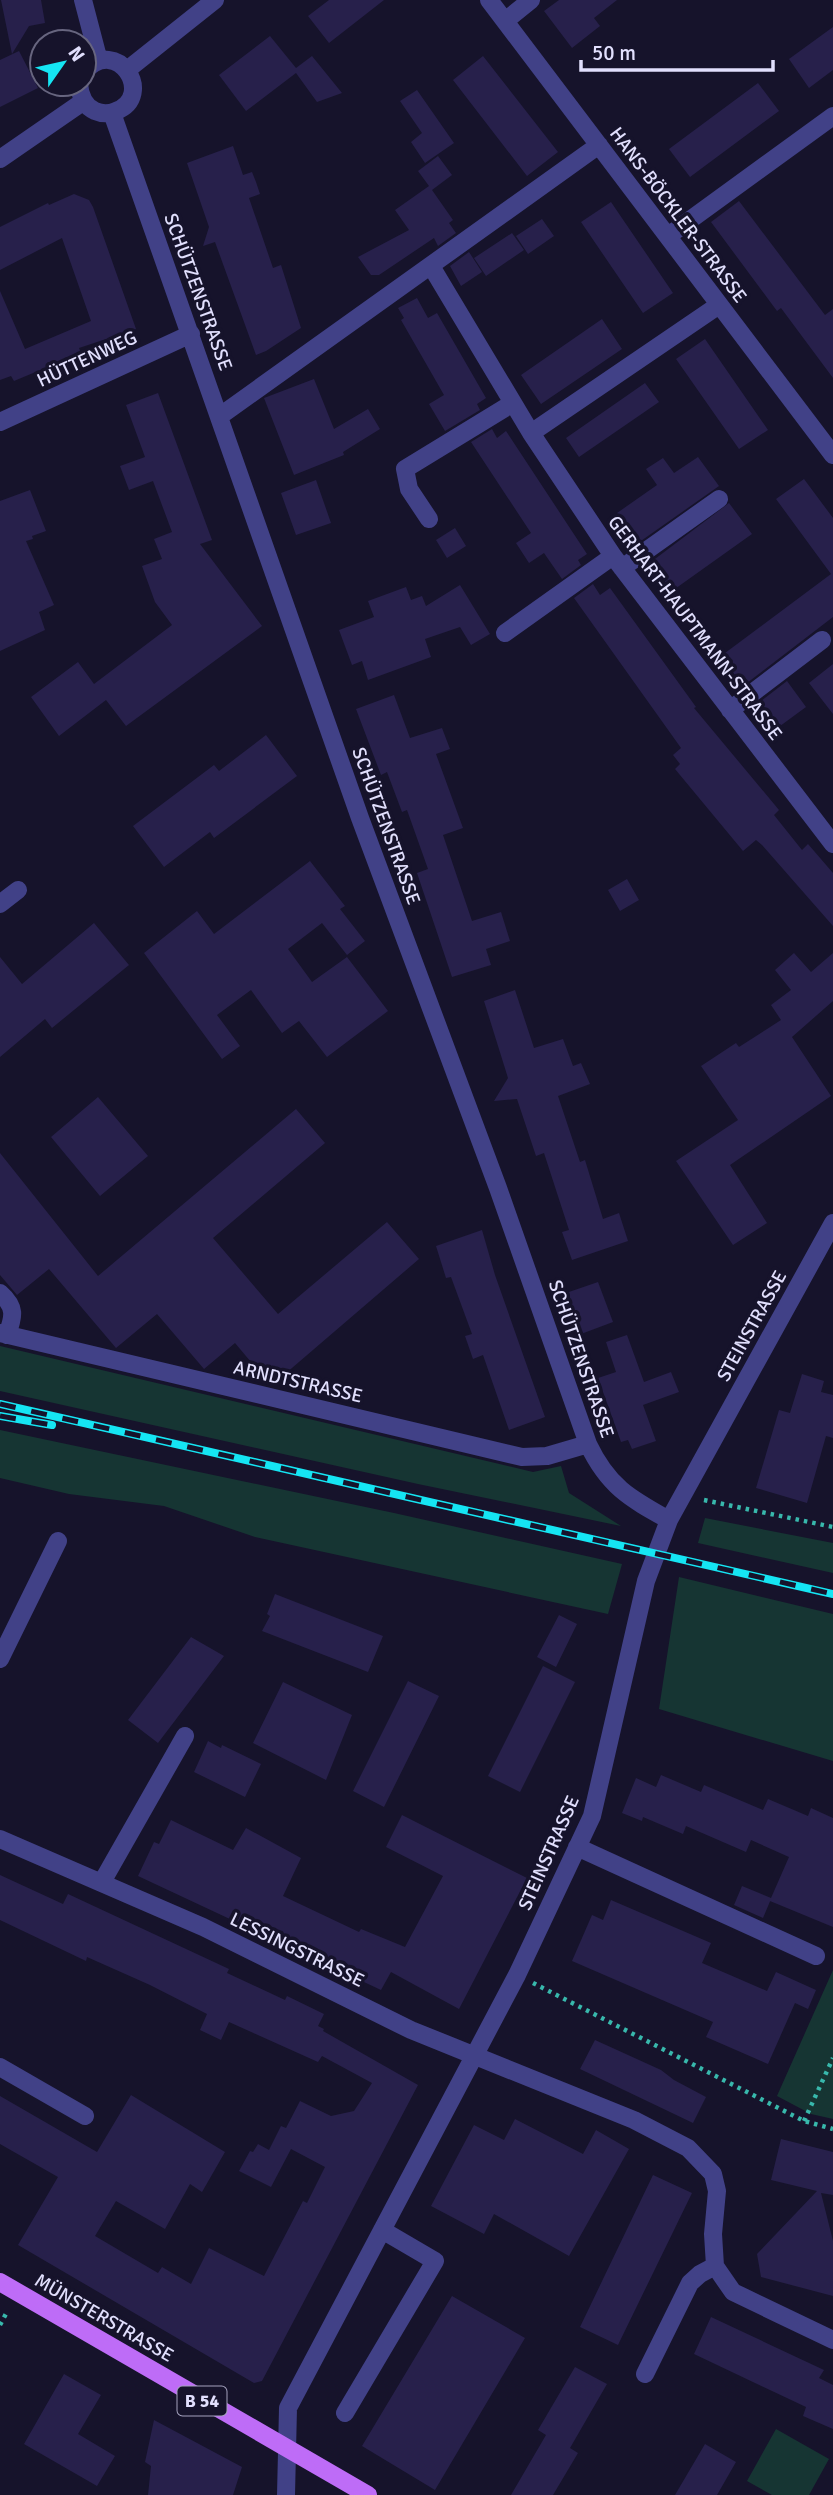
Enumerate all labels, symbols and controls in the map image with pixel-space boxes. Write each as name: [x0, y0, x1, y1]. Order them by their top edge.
north arrow: [28, 28, 98, 98]
scale bar: [581, 28, 774, 72]
text: 50 m: [592, 40, 636, 66]
text: N: [63, 42, 90, 66]
street label: HANS-BÖCKLER-STRASSE: [604, 122, 752, 308]
street label: SCHÜTZENSTRASSE: [158, 210, 238, 374]
street label: HÜTTENWEG: [33, 325, 141, 393]
street label: GERHART-HAUPTMANN-STRASSE: [603, 511, 787, 745]
street label: SCHÜTZENSTRASSE: [346, 744, 426, 908]
street label: STEINSTRASSE: [712, 1266, 792, 1386]
street label: SCHÜTZENSTRASSE: [543, 1277, 619, 1441]
street label: ARNDTSTRASSE: [231, 1356, 365, 1408]
street label: STEINSTRASSE: [513, 1792, 585, 1914]
street label: LESSINGSTRASSE: [226, 1907, 368, 1993]
street label: MÜNSTERSTRASSE: [30, 2268, 178, 2368]
road number: B 54: [178, 2386, 227, 2416]

